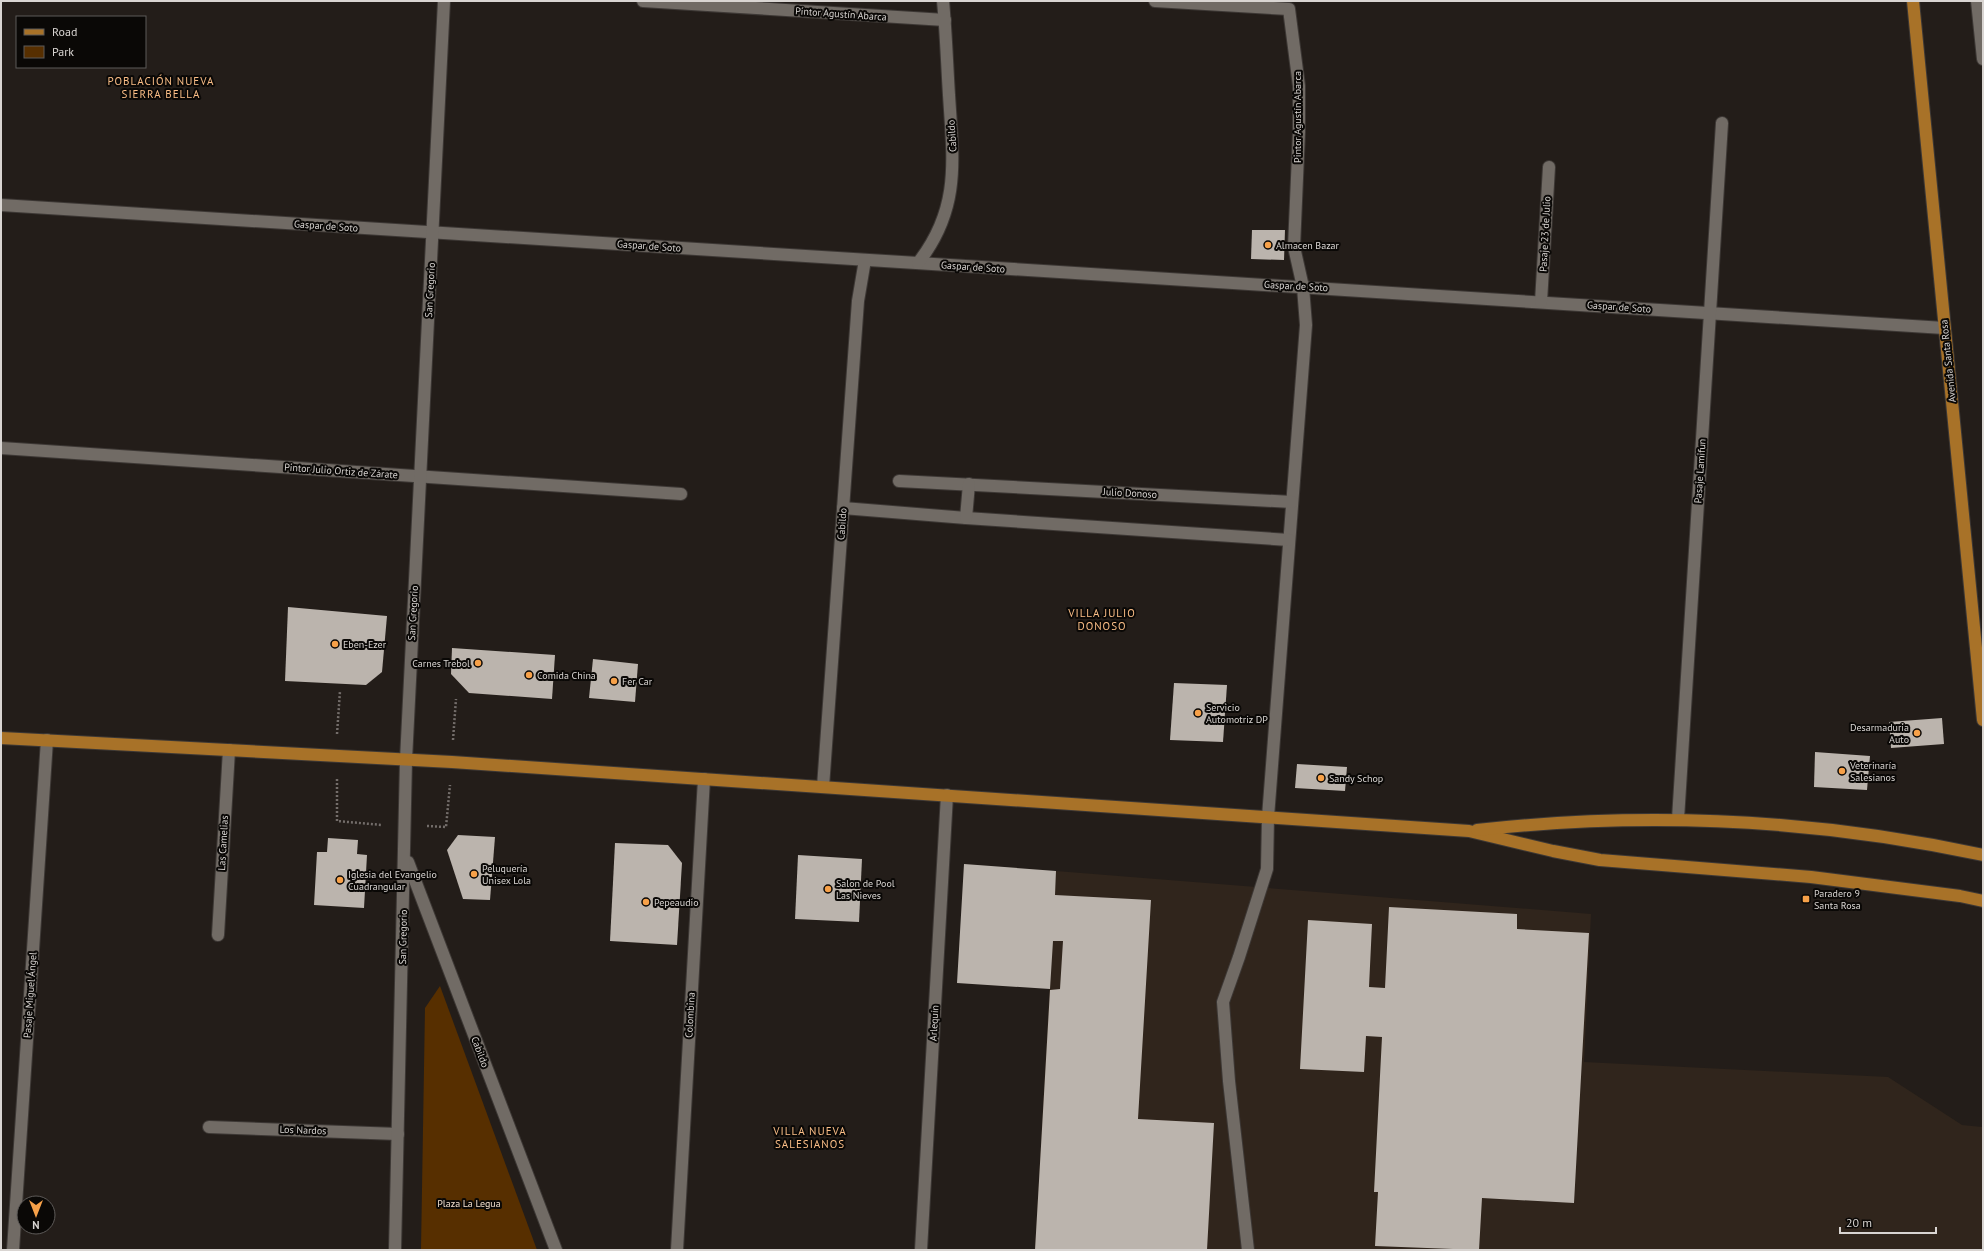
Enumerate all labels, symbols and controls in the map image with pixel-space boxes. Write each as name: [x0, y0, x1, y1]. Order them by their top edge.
street label: Pintor Agustín Abarca: [795, 4, 887, 24]
legend: [16, 16, 146, 68]
text: Road: [52, 24, 77, 39]
text: Park: [52, 44, 74, 59]
street label: Pintor Agustín Abarca: [1291, 71, 1304, 163]
district label: POBLACIÓN NUEVA SIERRA BELLA: [108, 74, 214, 101]
street label: Cabildo: [944, 119, 960, 153]
street label: Pasaje 23 de Julio: [1537, 196, 1553, 272]
street label: Gaspar de Soto: [294, 217, 358, 235]
street label: Gaspar de Soto: [617, 237, 681, 255]
place label: Almacen Bazar: [1276, 239, 1340, 252]
marker: Almacen Bazar: [1263, 240, 1273, 250]
street label: Gaspar de Soto: [941, 258, 1005, 276]
street label: San Gregorio: [422, 262, 438, 318]
street label: Gaspar de Soto: [1264, 278, 1328, 294]
street label: Gaspar de Soto: [1587, 298, 1651, 316]
street label: Avenida Santa Rosa: [1937, 319, 1959, 403]
street label: Pasaje Lamifun: [1691, 438, 1709, 504]
street label: Pintor Julio Ortiz de Zárate: [284, 461, 398, 481]
street label: Julio Donoso: [1102, 485, 1157, 501]
street label: Cabildo: [834, 507, 850, 541]
street label: San Gregorio: [405, 585, 421, 641]
district label: VILLA JULIO DONOSO: [1067, 606, 1136, 633]
place label: Eben-Ezer: [343, 638, 387, 651]
marker: Eben-Ezer: [330, 639, 340, 649]
place label: Carnes Trebol: [412, 657, 470, 670]
marker: Carnes Trebol: [473, 658, 483, 668]
place label: Comida China: [537, 669, 596, 682]
marker: Comida China: [524, 670, 534, 680]
place label: Fer Car: [622, 675, 653, 688]
marker: Fer Car: [609, 676, 619, 686]
place label: Servicio Automotriz DP: [1206, 701, 1268, 726]
marker: Servicio Automotriz DP: [1193, 708, 1203, 718]
place label: Desarmaduria Auto: [1850, 721, 1909, 746]
marker: Desarmaduria Auto: [1912, 728, 1922, 738]
place label: Veterinaría Salesianos: [1849, 759, 1896, 784]
marker: Veterinaría Salesianos: [1837, 766, 1847, 776]
place label: Sandy Schop: [1329, 772, 1383, 785]
marker: Sandy Schop: [1316, 773, 1326, 783]
street label: Las Camelias: [215, 815, 231, 871]
place label: Peluquería Unisex Lola: [482, 862, 531, 887]
place label: Iglesia del Evangelio Cuadrangular: [348, 868, 437, 893]
marker: Peluquería Unisex Lola: [469, 869, 479, 879]
marker: Iglesia del Evangelio Cuadrangular: [335, 875, 345, 885]
place label: Salon de Pool Las Nieves: [836, 877, 895, 902]
marker: Salon de Pool Las Nieves: [823, 884, 833, 894]
place label: Paradero 9 Santa Rosa: [1814, 887, 1861, 912]
marker: Paradero 9 Santa Rosa: [1801, 894, 1811, 904]
place label: Pepeaudio: [654, 896, 699, 909]
marker: Pepeaudio: [641, 897, 651, 907]
street label: San Gregorio: [396, 909, 410, 965]
street label: Pasaje Miguel Ángel: [21, 951, 39, 1038]
street label: Colombina: [682, 992, 698, 1038]
street label: Arlequín: [927, 1005, 941, 1041]
street label: Cabildo: [468, 1035, 492, 1069]
street label: Los Nardos: [279, 1123, 327, 1137]
district label: VILLA NUEVA SALESIANOS: [772, 1124, 847, 1151]
north arrow: [16, 1195, 56, 1235]
park label: Plaza La Legua: [437, 1197, 501, 1210]
scale bar: [1840, 1209, 1936, 1235]
text: 20 m: [1846, 1215, 1872, 1230]
text: N: [32, 1218, 40, 1232]

